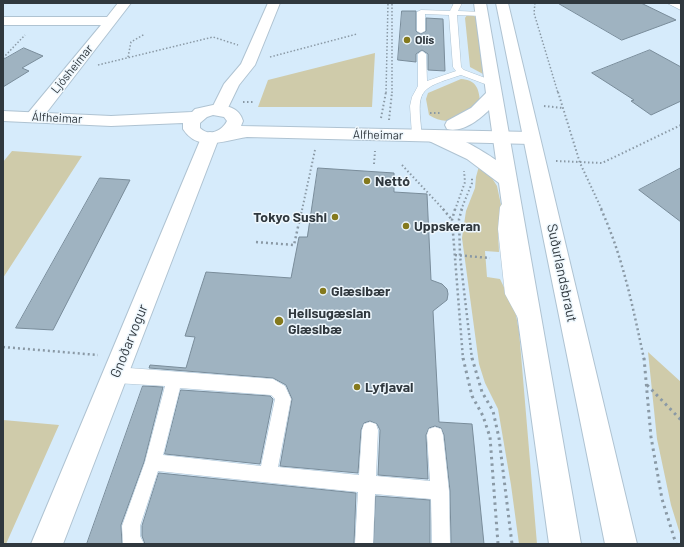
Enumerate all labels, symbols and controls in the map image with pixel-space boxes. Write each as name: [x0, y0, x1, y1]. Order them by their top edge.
place label: Olís: [415, 33, 434, 47]
marker: Olís: [402, 35, 412, 45]
street label: Ljósheimar: [48, 42, 96, 96]
street label: Álfheimar: [31, 109, 83, 127]
street label: Álfheimar: [353, 127, 403, 143]
place label: Nettó: [375, 173, 410, 189]
marker: Nettó: [362, 176, 372, 186]
place label: Tokyo Sushi: [253, 209, 327, 225]
marker: Tokyo Sushi: [330, 212, 340, 222]
place label: Uppskeran: [414, 218, 481, 234]
marker: Uppskeran: [401, 221, 411, 231]
street label: Suðurlandsbraut: [543, 222, 581, 324]
place label: Glæsibær: [331, 283, 390, 299]
marker: Glæsibær: [318, 286, 328, 296]
street label: Gnoðarvogur: [107, 302, 151, 380]
place label: Heilsugæslan Glæsibæ: [288, 305, 371, 338]
marker: Heilsugæslan Glæsibæ: [273, 315, 285, 327]
place label: Lyfjaval: [365, 379, 414, 395]
marker: Lyfjaval: [352, 382, 362, 392]

